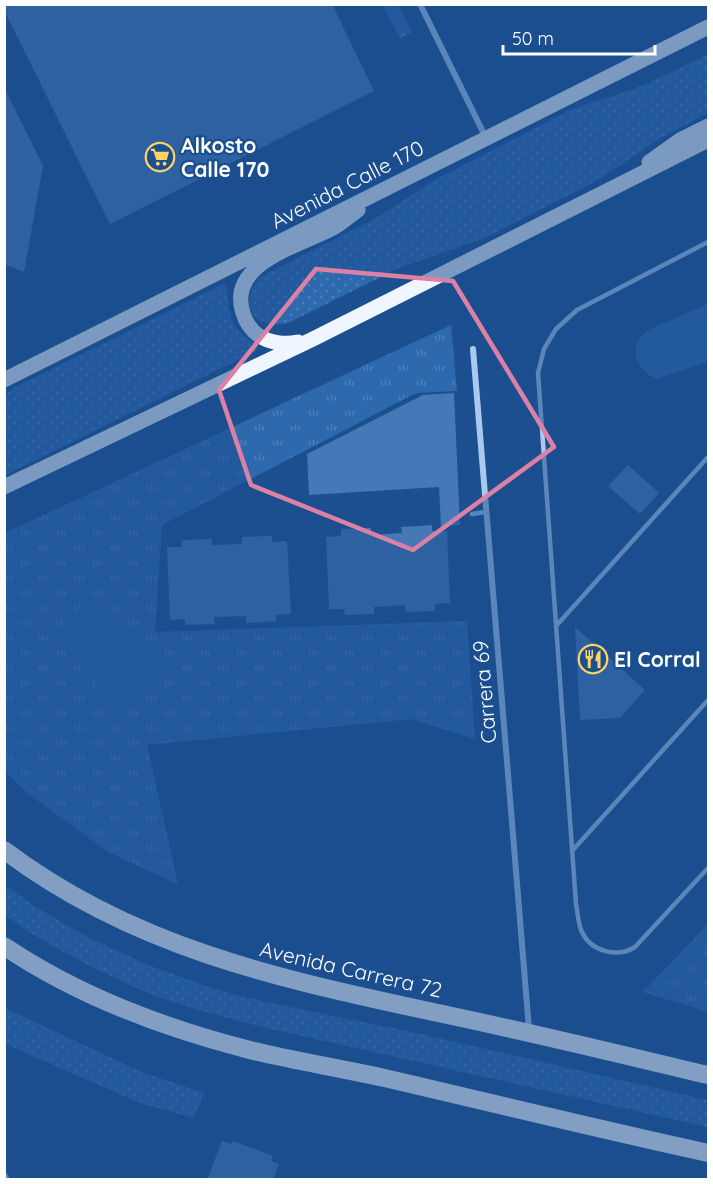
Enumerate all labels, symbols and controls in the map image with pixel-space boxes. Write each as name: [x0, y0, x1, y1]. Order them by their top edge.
scale bar: [503, 18, 654, 56]
text: 50 m: [512, 27, 554, 50]
place label: Alkosto Calle 170: [181, 132, 269, 182]
street label: Avenida Calle 170: [266, 134, 428, 234]
supermarket icon: Alkosto Calle 170: [144, 141, 176, 173]
street label: Carrera 69: [467, 639, 501, 745]
restaurant icon: El Corral: [577, 643, 609, 675]
place label: El Corral: [614, 646, 701, 672]
street label: Avenida Carrera 72: [257, 935, 445, 1003]

